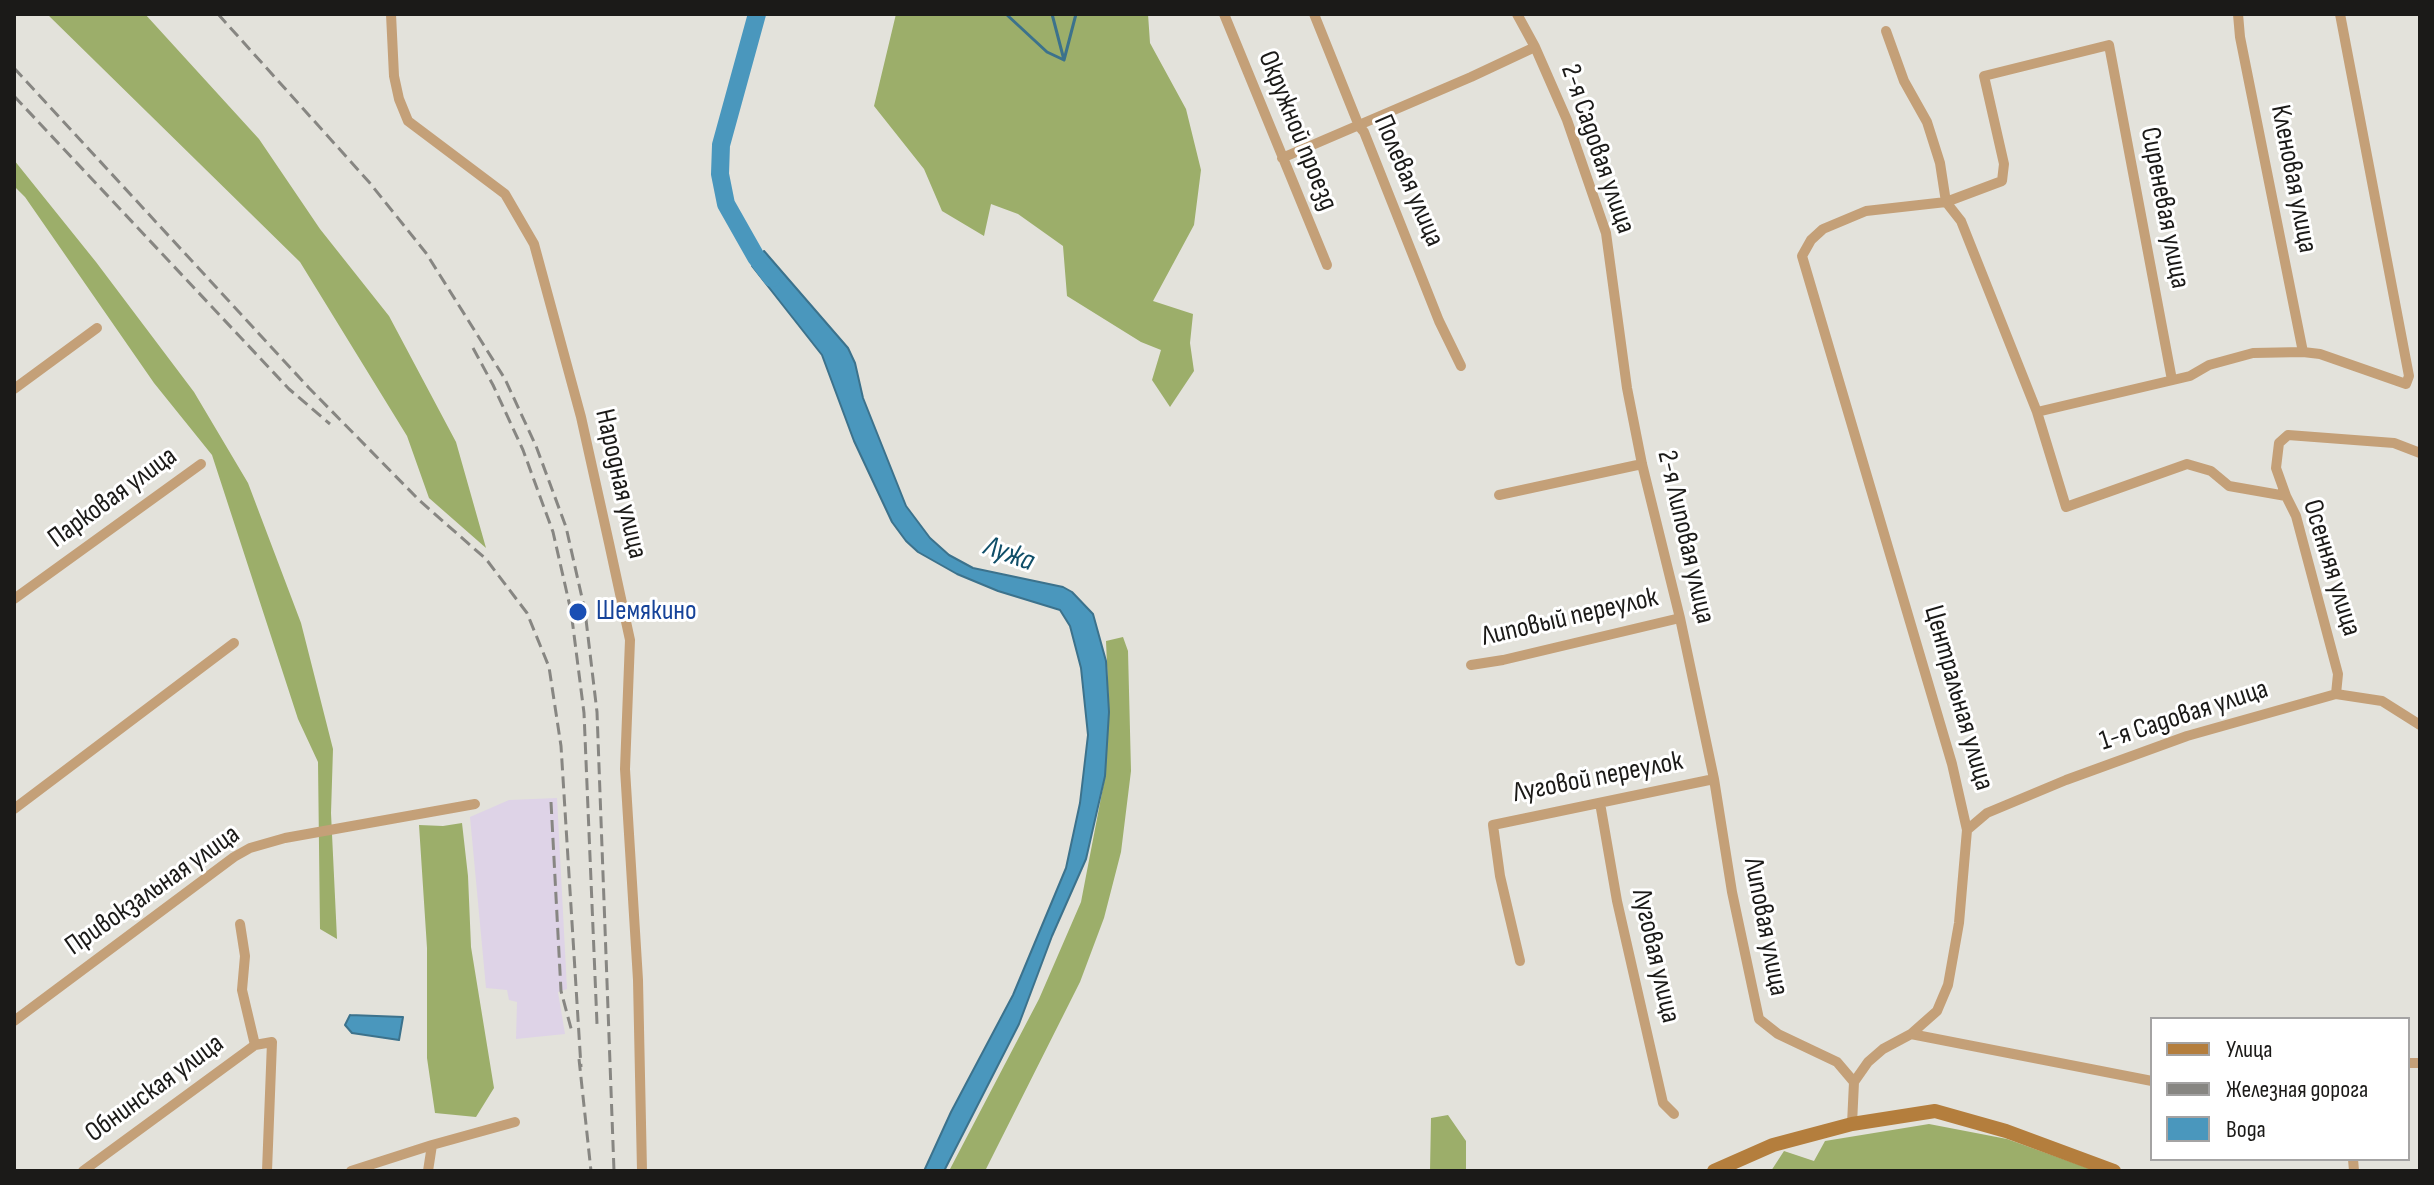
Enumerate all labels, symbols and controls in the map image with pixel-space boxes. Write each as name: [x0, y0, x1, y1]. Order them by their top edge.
street label: Окружной проезд: [1250, 46, 1344, 216]
street label: 2-я Садовая улица: [1552, 60, 1642, 238]
street label: Кленовая улица: [2262, 102, 2324, 256]
street label: Полевая улица: [1365, 110, 1451, 252]
street label: Сиреневая улица: [2132, 125, 2196, 291]
street label: Народная улица: [586, 406, 654, 562]
street label: Парковая улица: [42, 440, 184, 556]
street label: 2-я Липовая улица: [1649, 447, 1721, 627]
street label: Осенняя улица: [2294, 496, 2368, 640]
water label: Лужа: [979, 529, 1039, 581]
street label: Липовый переулок: [1479, 581, 1661, 655]
place label: Шемякино: [596, 595, 697, 629]
marker: Шемякино: [567, 601, 589, 623]
street label: Центральная улица: [1916, 602, 2000, 794]
street label: 1-я Садовая улица: [2096, 673, 2272, 759]
street label: Луговой переулок: [1510, 745, 1686, 811]
street label: Привокзальная улица: [59, 818, 247, 964]
street label: Липовая улица: [1735, 855, 1795, 999]
street label: Луговая улица: [1623, 886, 1687, 1026]
legend: [2150, 1017, 2410, 1161]
street label: Обнинская улица: [79, 1027, 231, 1151]
text: Улица: [2226, 1035, 2272, 1064]
text: Железная дорога: [2226, 1075, 2368, 1104]
text: Вода: [2226, 1115, 2266, 1144]

